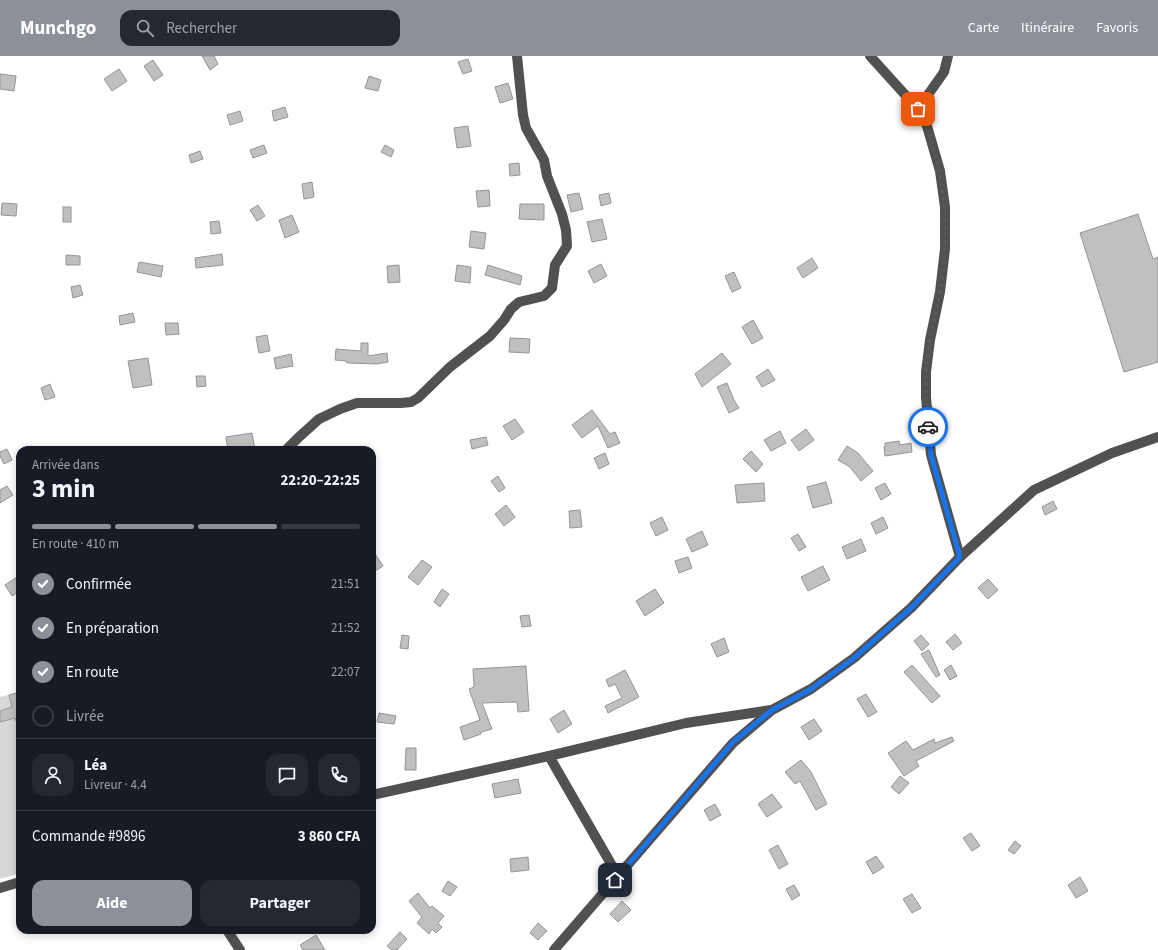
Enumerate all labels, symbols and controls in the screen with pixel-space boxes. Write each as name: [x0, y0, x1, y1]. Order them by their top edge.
search box: [120, 10, 400, 46]
text: Munchgo: [20, 15, 96, 42]
icon: search: [134, 17, 156, 39]
text: Rechercher: [166, 18, 237, 39]
text: Carte: [968, 18, 999, 38]
text: Itinéraire: [1021, 18, 1074, 38]
text: Favoris: [1096, 18, 1138, 38]
pin: [901, 92, 935, 126]
icon: bag: [907, 98, 929, 120]
courier: [908, 407, 948, 447]
icon: car: [917, 416, 939, 438]
text: Arrivée dans: [32, 456, 99, 474]
text: 3 min: [32, 470, 95, 507]
text: 22:20–22:25: [280, 470, 360, 491]
text: En route · 410 m: [32, 535, 119, 553]
icon: check: [32, 573, 54, 595]
text: Confirmée: [66, 574, 132, 595]
text: 21:51: [331, 575, 360, 593]
icon: check: [32, 617, 54, 639]
text: En préparation: [66, 618, 159, 639]
text: 21:52: [331, 619, 360, 637]
icon: check: [32, 661, 54, 683]
text: En route: [66, 662, 119, 683]
text: 22:07: [331, 663, 360, 681]
text: Livrée: [66, 706, 104, 727]
button: person: [32, 754, 74, 796]
button: chat: [266, 754, 308, 796]
button: phone: [318, 754, 360, 796]
text: Léa: [84, 755, 107, 776]
text: Livreur · 4.4: [84, 776, 147, 794]
text: Commande #9896: [32, 826, 145, 847]
text: 3 860 CFA: [298, 826, 360, 847]
pin: [598, 863, 632, 897]
icon: home: [604, 869, 626, 891]
button: Aide: [32, 880, 192, 926]
button: Partager: [200, 880, 360, 926]

